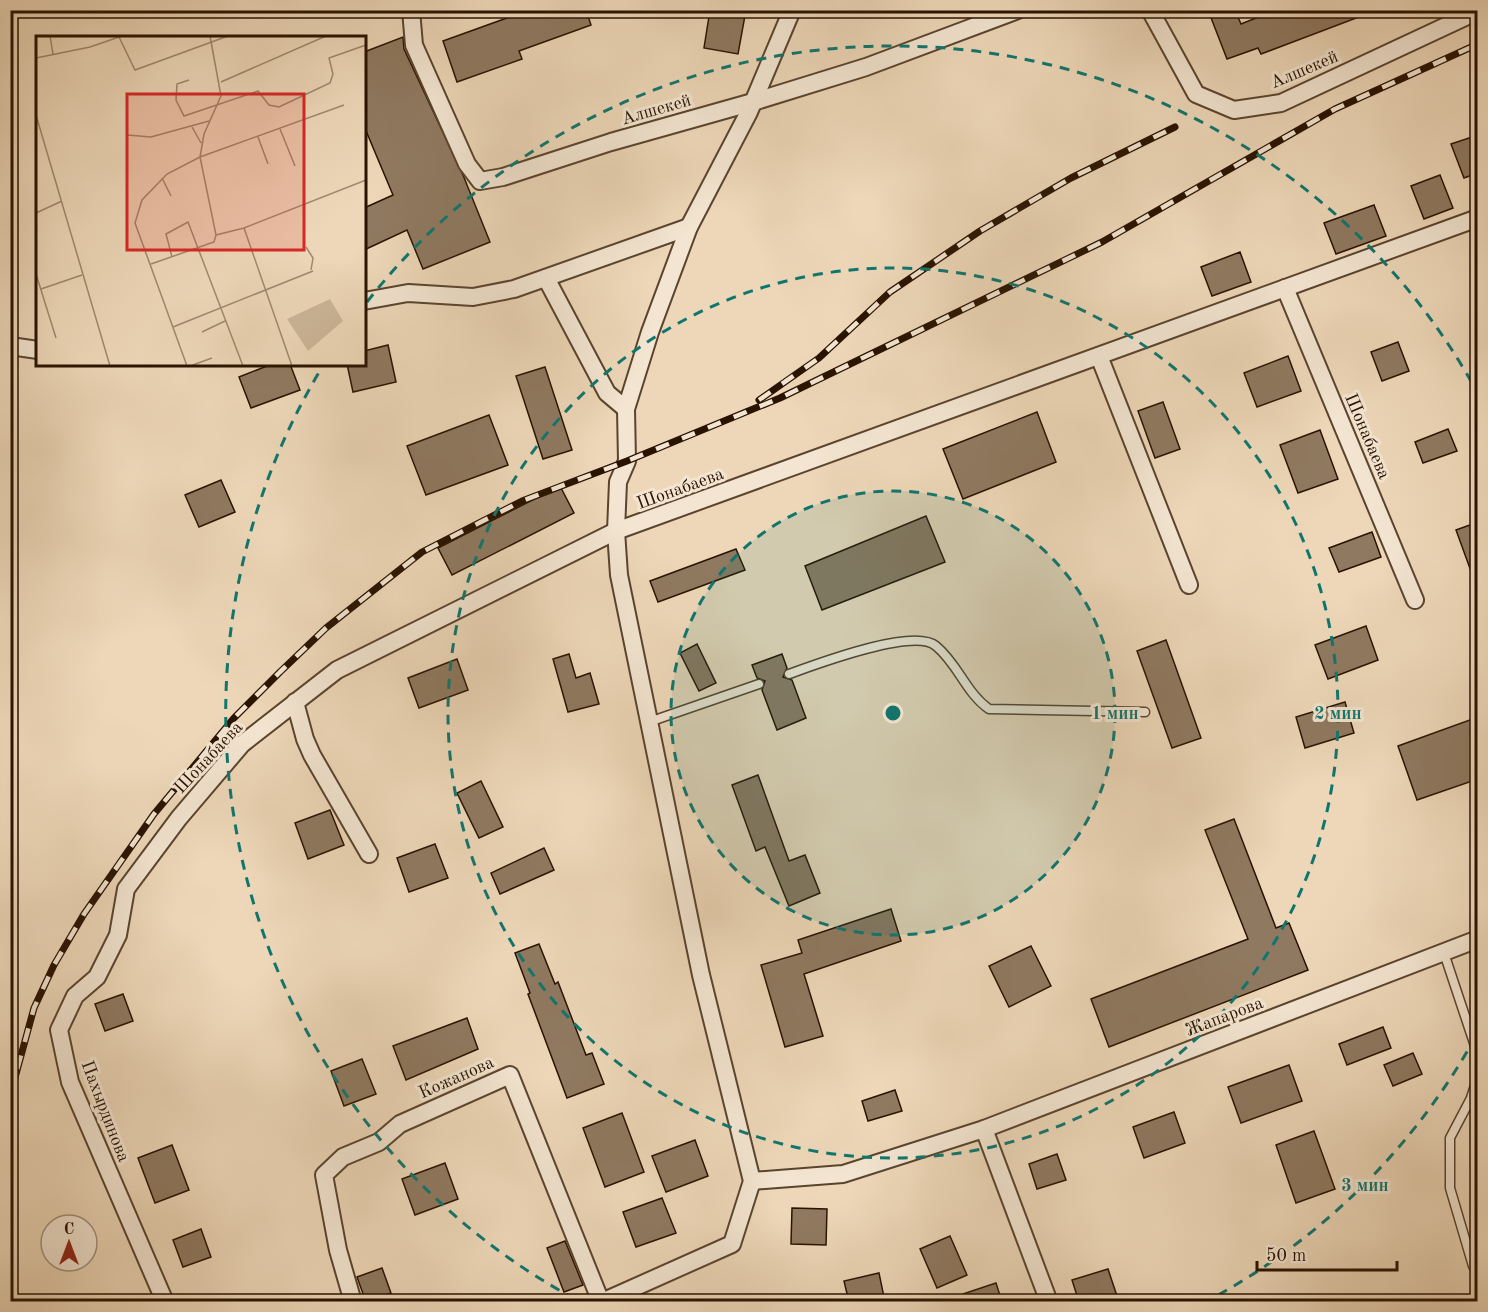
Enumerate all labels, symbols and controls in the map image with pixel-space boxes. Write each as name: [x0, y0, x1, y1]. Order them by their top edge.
inset map: [36, 36, 366, 366]
street label: Алшекей: [1268, 48, 1341, 92]
street label: Алшекей: [619, 91, 693, 129]
street label: Шонабаева: [1341, 391, 1393, 482]
street label: Шонабаева: [634, 465, 726, 513]
centre of rings: [883, 703, 903, 723]
text: 1 мин: [1091, 705, 1139, 723]
text: 2 мин: [1314, 705, 1362, 723]
street label: Шонабаева: [171, 718, 246, 797]
street label: Жапарова: [1183, 994, 1266, 1040]
street label: Кожанова: [416, 1053, 497, 1102]
street label: Пахырдинова: [77, 1058, 133, 1165]
text: 3 мин: [1341, 1177, 1389, 1195]
north arrow: [39, 1213, 99, 1273]
text: С: [64, 1222, 74, 1238]
scale bar: [1257, 1234, 1396, 1272]
text: 50 m: [1266, 1247, 1306, 1265]

